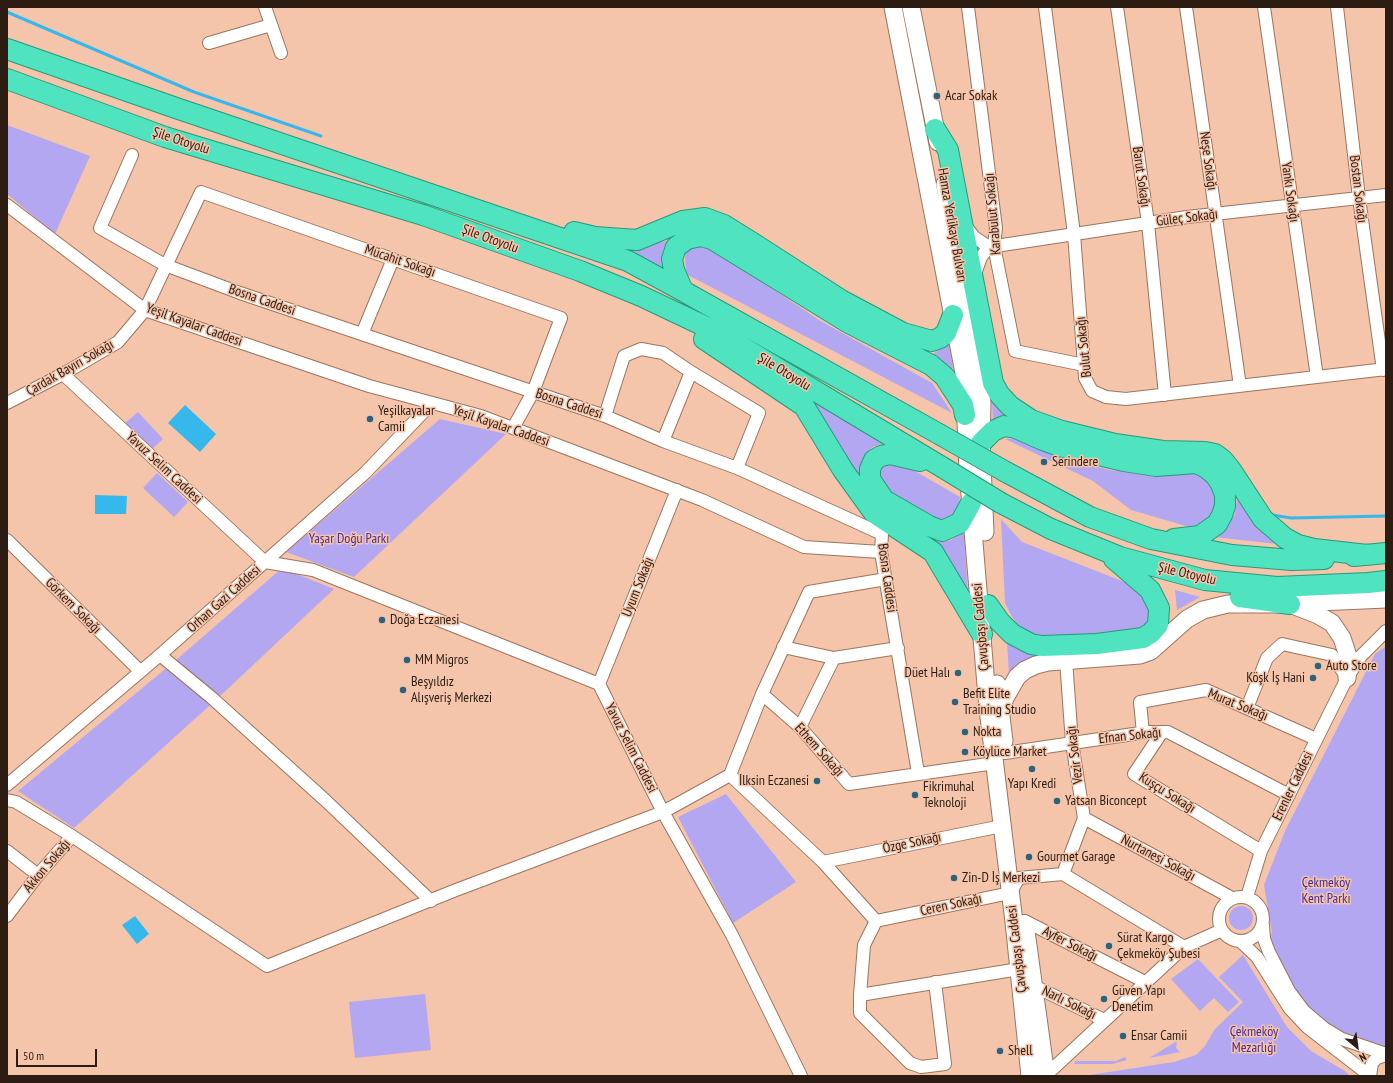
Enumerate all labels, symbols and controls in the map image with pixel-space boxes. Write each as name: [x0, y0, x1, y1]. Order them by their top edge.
place label: Acar Sokak: [945, 88, 997, 104]
marker: Acar Sokak: [932, 91, 942, 101]
street label: Şile Otoyolu: [150, 124, 212, 158]
street label: Neşe Sokağı: [1196, 131, 1220, 191]
street label: Barut Sokağı: [1128, 146, 1154, 208]
street label: Bostan Sokağı: [1346, 154, 1370, 224]
street label: Yankı Sokağı: [1277, 161, 1303, 223]
street label: Hamza Yerlikaya Bulvarı: [934, 167, 970, 283]
street label: Karabulut Sokağı: [981, 172, 1005, 256]
street label: Güleç Sokağı: [1155, 206, 1219, 230]
street label: Şile Otoyolu: [459, 221, 521, 257]
street label: Mücahit Sokağı: [362, 241, 438, 281]
street label: Bosna Caddesi: [226, 281, 298, 319]
street label: Yeşil Kayalar Caddesi: [143, 300, 245, 350]
street label: Bulut Sokağı: [1072, 316, 1096, 378]
street label: Çardak Bayırı Sokağı: [23, 336, 117, 400]
street label: Şile Otoyolu: [754, 350, 814, 394]
street label: Bosna Caddesi: [533, 385, 605, 423]
street label: Yeşil Kayalar Caddesi: [450, 402, 552, 450]
place label: Yeşilkayalar Camii: [378, 403, 435, 436]
marker: Yeşilkayalar Camii: [365, 414, 375, 424]
street label: Yavuz Selim Caddesi: [122, 428, 206, 508]
place label: Serindere: [1052, 454, 1098, 470]
marker: Serindere: [1039, 457, 1049, 467]
park label: Yaşar Doğu Parkı: [309, 531, 389, 547]
street label: Bosna Caddesi: [874, 542, 900, 614]
street label: Uyum Sokağı: [618, 555, 658, 619]
street label: Şile Otoyolu: [1156, 559, 1218, 589]
street label: Orhan Gazi Caddesi: [184, 561, 264, 637]
street label: Görkem Sokağı: [42, 575, 104, 637]
street label: Çavuşbaşı Caddesi: [969, 582, 993, 672]
place label: Doğa Eczanesi: [390, 612, 459, 628]
marker: Doğa Eczanesi: [377, 615, 387, 625]
place label: MM Migros: [415, 652, 468, 668]
marker: MM Migros: [402, 655, 412, 665]
place label: Auto Store: [1326, 658, 1377, 674]
marker: Auto Store: [1313, 661, 1323, 671]
place label: Düet Halı: [905, 665, 950, 681]
marker: Düet Halı: [953, 668, 963, 678]
place label: Köşk İş Hani: [1246, 670, 1305, 686]
marker: Köşk İş Hani: [1308, 673, 1318, 683]
place label: Beşyıldız Alışveriş Merkezi: [411, 674, 492, 706]
marker: Beşyıldız Alışveriş Merkezi: [398, 685, 408, 695]
street label: Murat Sokağı: [1205, 685, 1271, 725]
place label: Befit Elite Training Studio: [963, 686, 1036, 718]
marker: Befit Elite Training Studio: [950, 697, 960, 707]
street label: Yavuz Selim Caddesi: [601, 700, 661, 796]
street label: Ethem Sokağı: [791, 720, 847, 780]
place label: Nokta: [973, 724, 1001, 740]
street label: Efnan Sokağı: [1098, 724, 1162, 748]
street label: Vezir Sokağı: [1063, 725, 1087, 785]
marker: Nokta: [960, 727, 970, 737]
place label: Köylüce Market: [973, 744, 1047, 760]
marker: Köylüce Market: [960, 747, 970, 757]
street label: Erenler Caddesi: [1269, 749, 1317, 823]
marker: Yapı Kredi: [1027, 764, 1037, 774]
street label: Kuşçu Sokağı: [1136, 769, 1198, 817]
place label: İlksin Eczanesi: [739, 773, 809, 789]
marker: İlksin Eczanesi: [812, 776, 822, 786]
place label: Yapı Kredi: [1008, 776, 1056, 792]
place label: Fikrimuhal Teknoloji: [923, 779, 974, 812]
marker: Fikrimuhal Teknoloji: [910, 790, 920, 800]
place label: Yatsan Biconcept: [1065, 793, 1146, 809]
marker: Yatsan Biconcept: [1052, 796, 1062, 806]
street label: Özge Sokağı: [881, 829, 943, 857]
street label: Nurtanesi Sokağı: [1118, 831, 1198, 885]
street label: Akkon Sokağı: [20, 836, 74, 896]
place label: Gourmet Garage: [1037, 849, 1115, 865]
marker: Gourmet Garage: [1024, 852, 1034, 862]
place label: Zin-D İş Merkezi: [962, 870, 1040, 886]
marker: Zin-D İş Merkezi: [949, 873, 959, 883]
park label: Çekmeköy Kent Parkı: [1302, 875, 1350, 908]
street label: Ceren Sokağı: [919, 890, 983, 920]
street label: Çavuşbaşı Caddesi: [1003, 904, 1031, 994]
street label: Ayfer Sokağı: [1040, 923, 1100, 965]
place label: Sürat Kargo Çekmeköy Şubesi: [1117, 930, 1200, 962]
marker: Sürat Kargo Çekmeköy Şubesi: [1104, 941, 1114, 951]
street label: Narlı Sokağı: [1039, 983, 1099, 1023]
place label: Güven Yapı Denetim: [1112, 983, 1166, 1016]
marker: Güven Yapı Denetim: [1099, 994, 1109, 1004]
park label: Çekmeköy Mezarlığı: [1230, 1024, 1278, 1056]
north arrow: [1337, 1027, 1377, 1067]
place label: Ensar Camii: [1131, 1028, 1187, 1044]
marker: Ensar Camii: [1118, 1031, 1128, 1041]
scale bar: [18, 1041, 99, 1067]
place label: Shell: [1008, 1043, 1032, 1059]
marker: Shell: [995, 1046, 1005, 1056]
text: 50 m: [23, 1048, 44, 1063]
text: N: [1357, 1050, 1369, 1065]

